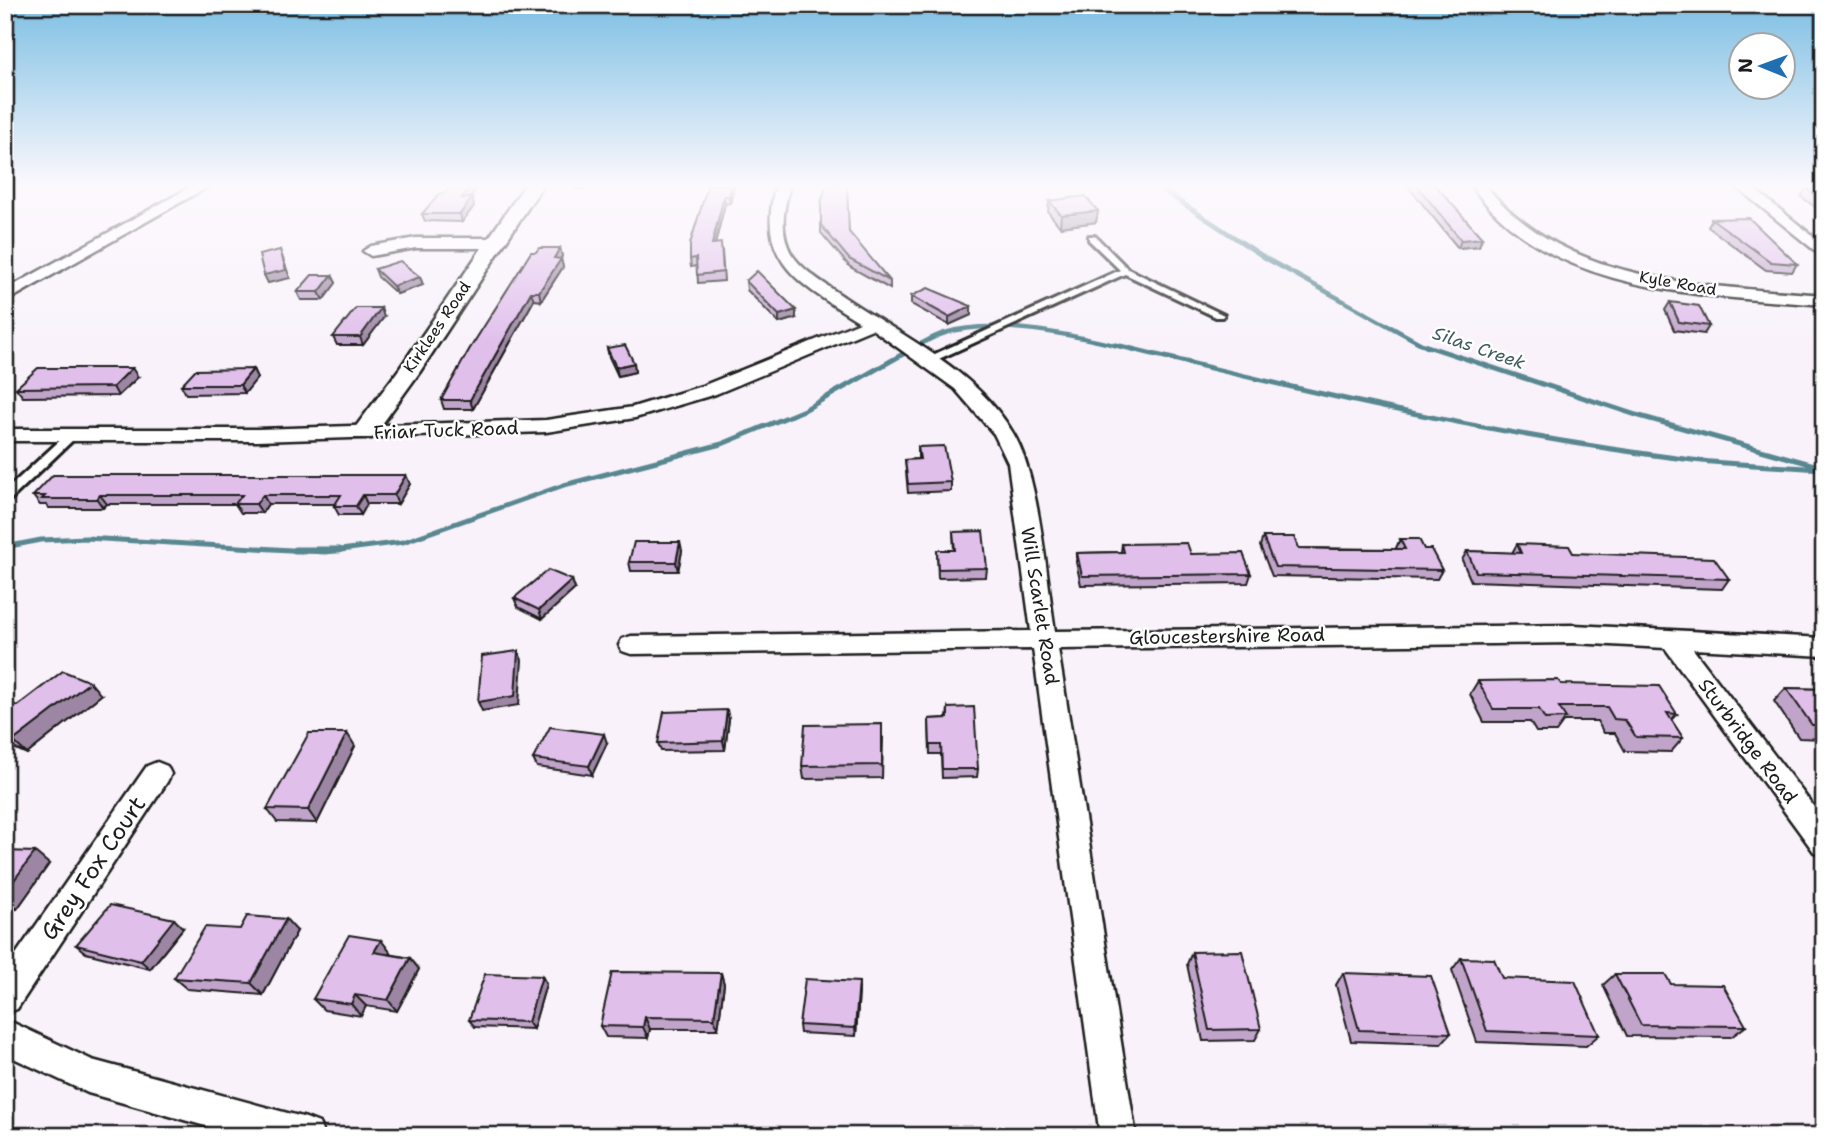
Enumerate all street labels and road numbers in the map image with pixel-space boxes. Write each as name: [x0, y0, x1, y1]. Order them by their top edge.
street label: Kyle Road: [1638, 266, 1718, 300]
street label: Kirklees Road: [399, 277, 475, 377]
street label: Friar Tuck Road: [373, 415, 519, 445]
street label: Will Scarlet Road: [1015, 525, 1065, 687]
street label: Gloucestershire Road: [1129, 622, 1325, 650]
street label: Sturbridge Road: [1693, 673, 1803, 809]
street label: Grey Fox Court: [34, 790, 152, 946]

